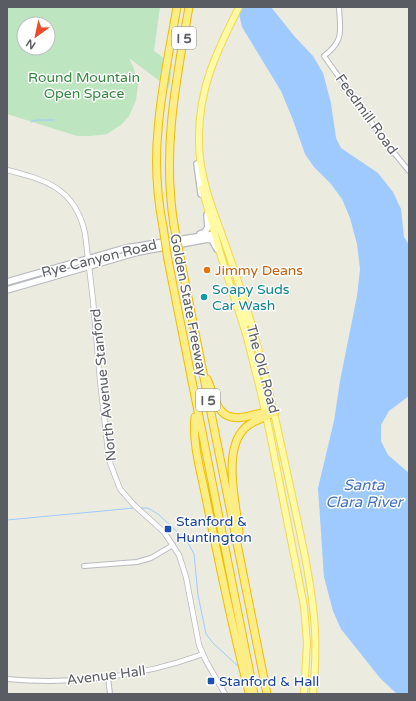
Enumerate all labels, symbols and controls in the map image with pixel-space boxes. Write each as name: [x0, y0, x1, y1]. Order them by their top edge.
north arrow: [16, 16, 56, 56]
road number: I 5: [172, 27, 196, 49]
text: N: [24, 36, 38, 52]
park label: Round Mountain Open Space: [28, 69, 140, 102]
street label: Feedmill Road: [332, 71, 401, 158]
street label: Golden State Freeway: [166, 232, 211, 378]
street label: Rye Canyon Road: [40, 236, 159, 281]
place label: Jimmy Deans: [215, 262, 303, 279]
marker: Jimmy Deans: [202, 265, 212, 275]
place label: Soapy Suds Car Wash: [212, 281, 290, 314]
marker: Soapy Suds Car Wash: [199, 292, 209, 302]
street label: North Avenue Stanford: [87, 308, 120, 462]
street label: The Old Road: [243, 323, 282, 415]
road number: I 5: [196, 389, 220, 411]
water label: Santa Clara River: [325, 476, 405, 511]
place label: Stanford & Huntington: [176, 513, 252, 546]
marker: Stanford & Huntington: [163, 524, 173, 534]
street label: Avenue Hall: [66, 662, 146, 689]
place label: Stanford & Hall: [219, 673, 319, 690]
marker: Stanford & Hall: [206, 676, 216, 686]

